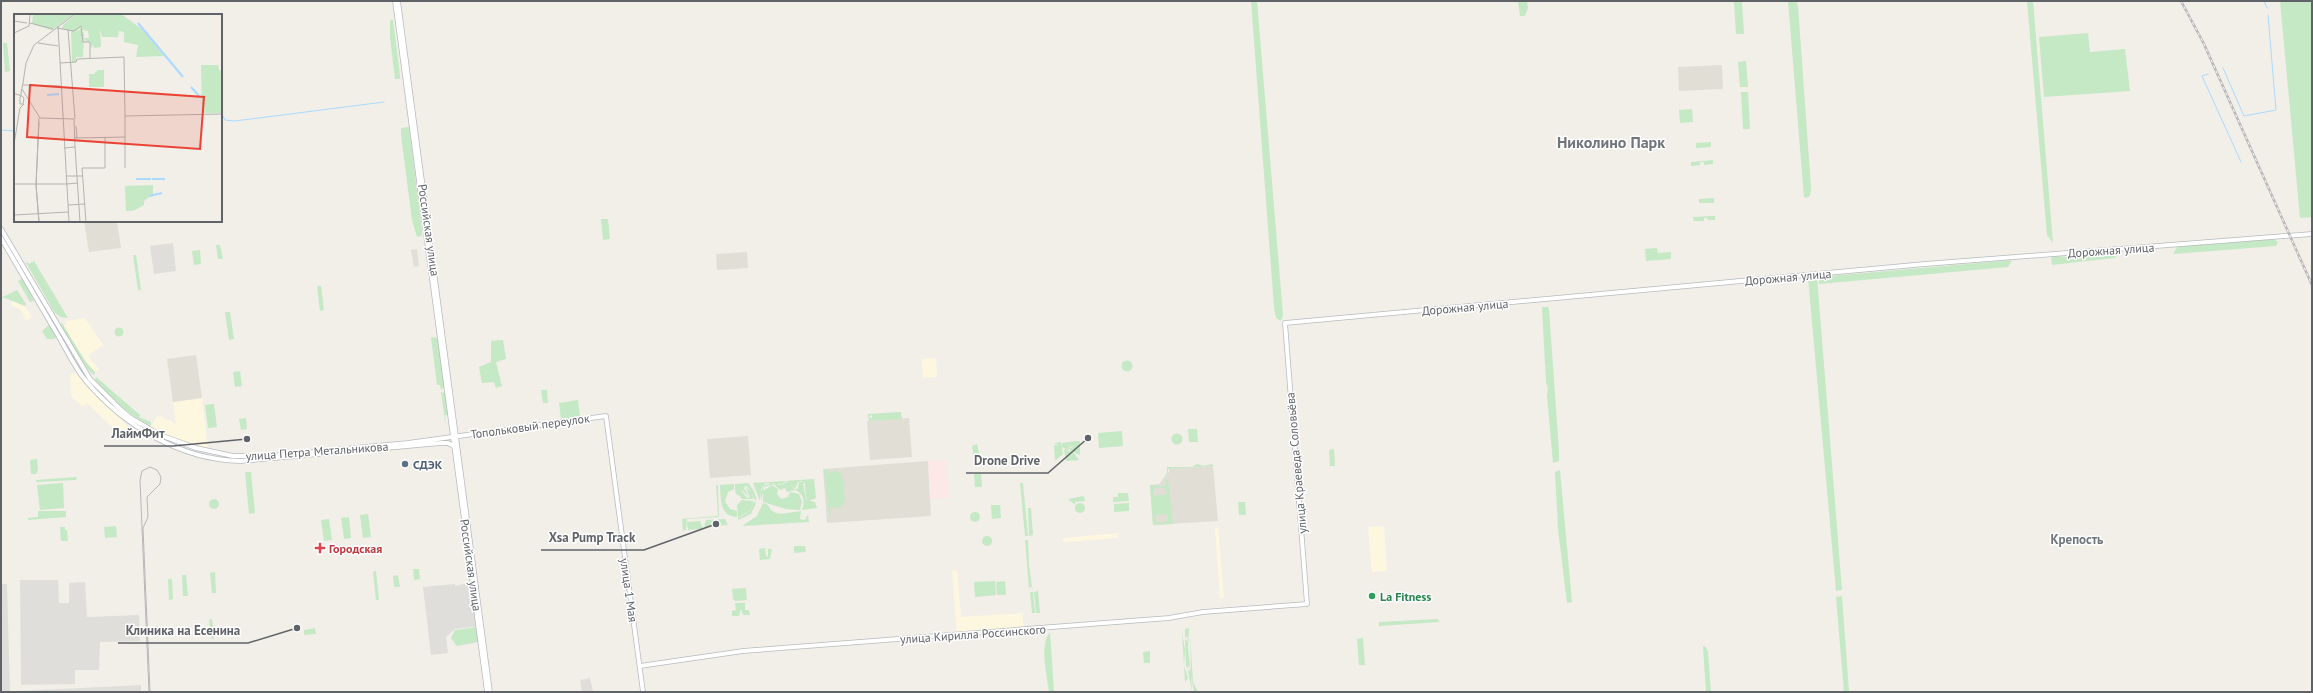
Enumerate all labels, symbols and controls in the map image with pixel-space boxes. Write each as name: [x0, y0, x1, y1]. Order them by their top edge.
inset map: [14, 14, 222, 222]
district label: Николино Парк: [1557, 132, 1665, 152]
street label: Российская улица: [415, 183, 443, 277]
street label: Дорожная улица: [2067, 239, 2155, 261]
street label: Дорожная улица: [1744, 266, 1832, 288]
street label: Дорожная улица: [1421, 296, 1509, 318]
street label: улица Краеведа Соловьёва: [1282, 392, 1310, 534]
street label: Топольковый переулок: [469, 410, 591, 442]
callout: ЛаймФит: [104, 421, 173, 446]
text: ЛаймФит: [110, 425, 165, 442]
street label: улица Петра Метальникова: [245, 439, 389, 463]
callout: Drone Drive: [966, 448, 1048, 473]
text: Drone Drive: [974, 452, 1040, 469]
place label: СДЭК: [413, 457, 443, 472]
marker: СДЭК: [400, 459, 410, 469]
street label: Российская улица: [457, 518, 485, 612]
callout: Xsa Pump Track: [541, 525, 644, 550]
text: Xsa Pump Track: [549, 529, 636, 546]
district label: Крепость: [2051, 531, 2104, 548]
place label: Городская: [329, 541, 382, 556]
marker: Городская: [314, 542, 326, 554]
street label: улица 1 Мая: [617, 557, 641, 623]
place label: La Fitness: [1380, 589, 1431, 604]
marker: La Fitness: [1367, 591, 1377, 601]
callout: Клиника на Есенина: [118, 618, 248, 643]
street label: улица Кирилла Россинского: [900, 621, 1046, 647]
text: Клиника на Есенина: [126, 622, 240, 639]

